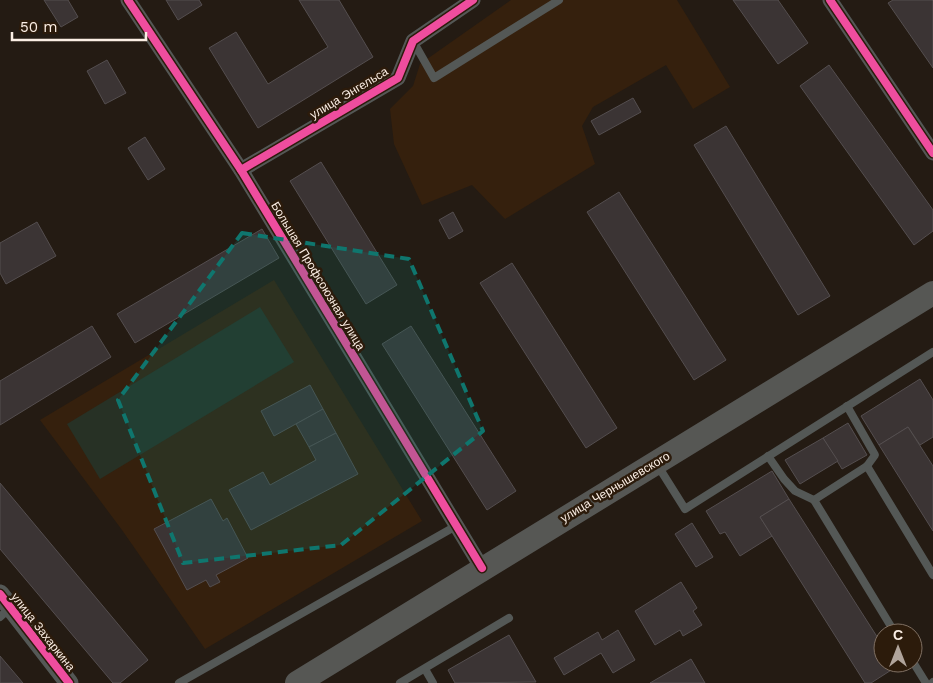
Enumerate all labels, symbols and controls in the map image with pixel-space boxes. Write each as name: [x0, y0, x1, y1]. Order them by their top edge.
scale bar: [12, 10, 146, 42]
text: 50 m: [20, 18, 57, 36]
street label: улица Энгельса: [307, 64, 391, 122]
street label: Большая Профсоюзная улица: [268, 199, 368, 353]
street label: улица Чернышевского: [558, 449, 672, 525]
street label: улица Захаркина: [8, 590, 78, 674]
north arrow: [873, 623, 923, 673]
text: С: [893, 627, 903, 643]

